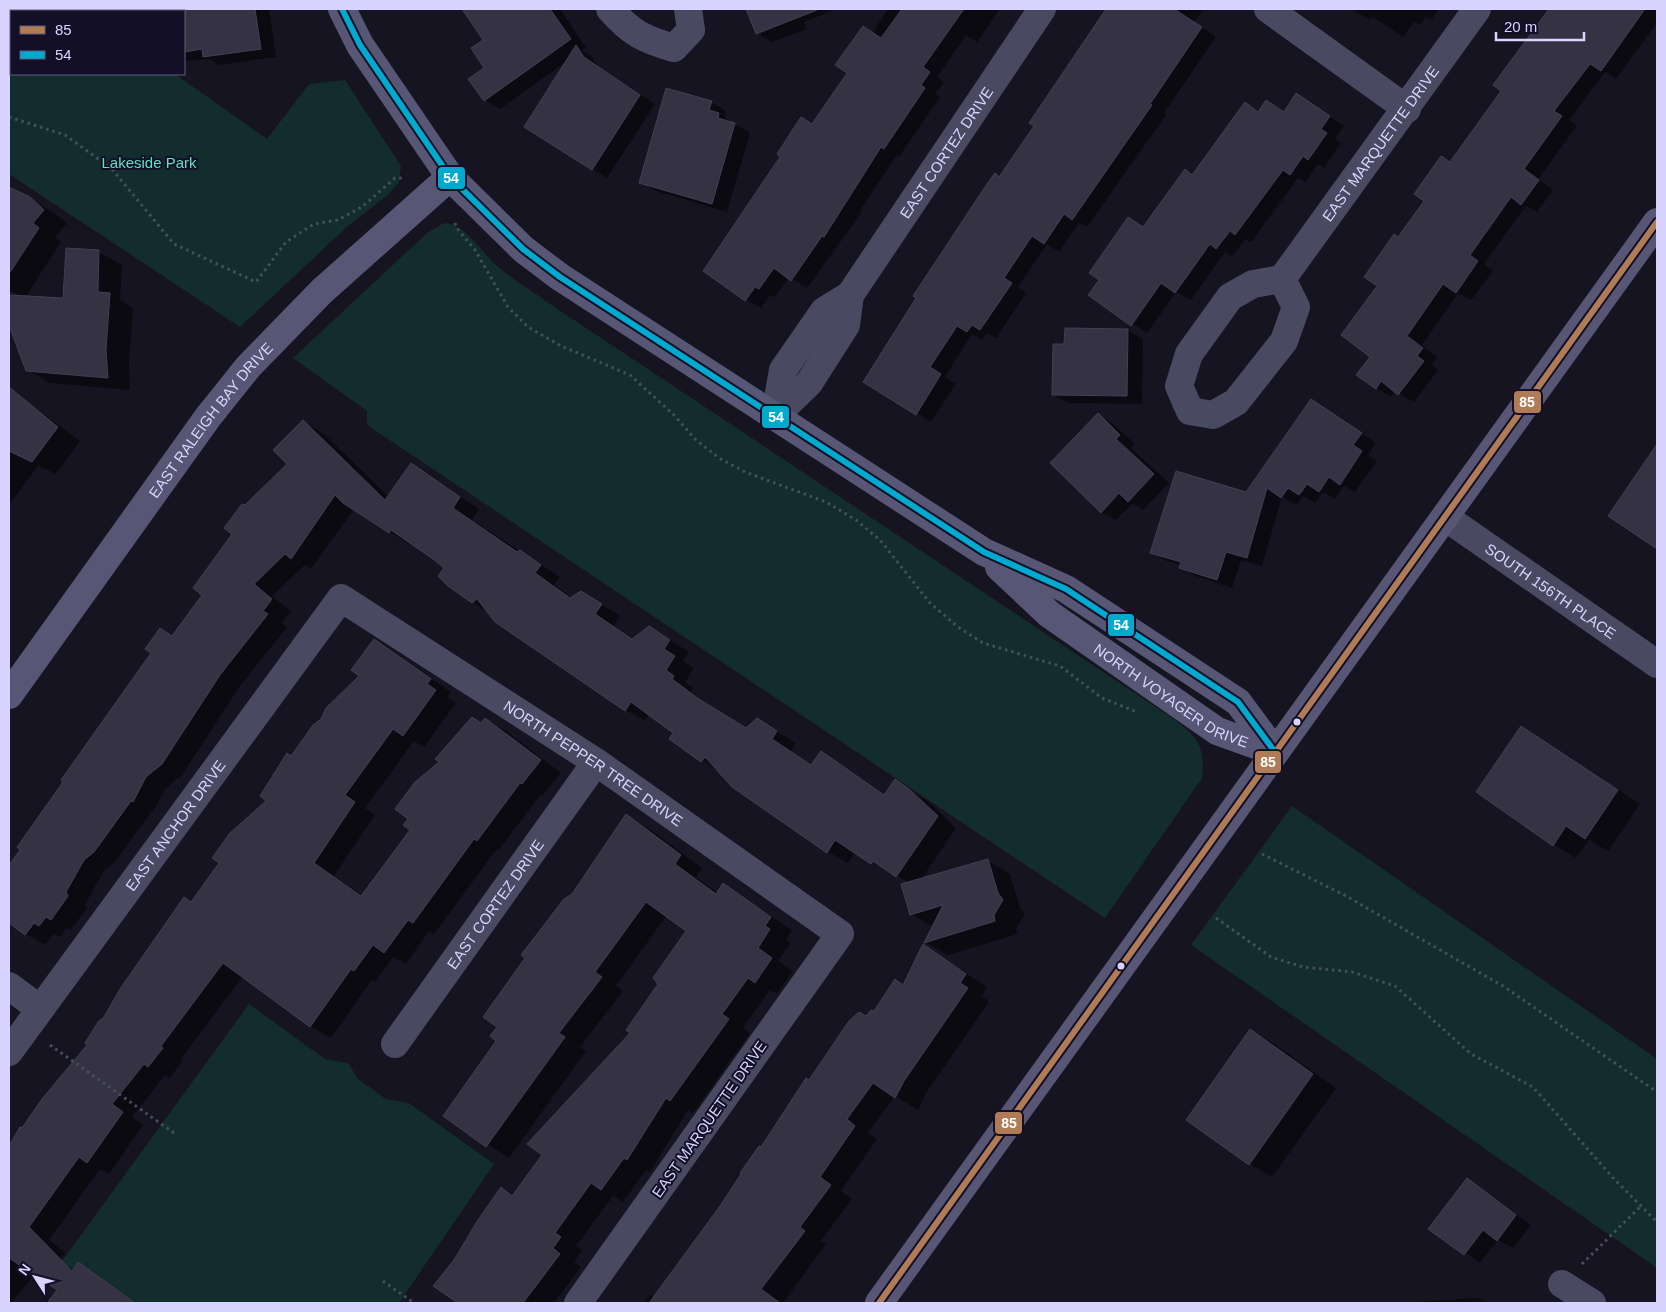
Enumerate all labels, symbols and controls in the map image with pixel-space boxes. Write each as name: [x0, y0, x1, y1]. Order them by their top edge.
legend: [10, 10, 185, 75]
scale bar: [1496, 10, 1584, 42]
text: 20 m: [1504, 18, 1537, 35]
text: 85: [55, 21, 72, 38]
text: 54: [55, 46, 72, 63]
street label: EAST MARQUETTE DRIVE: [1318, 62, 1442, 224]
street label: EAST CORTEZ DRIVE: [896, 83, 996, 221]
park label: Lakeside Park: [101, 154, 197, 171]
line badge: 54: [437, 166, 466, 190]
text: 54: [443, 170, 459, 186]
street label: EAST RALEIGH BAY DRIVE: [145, 339, 276, 501]
line badge: 85: [1513, 390, 1542, 414]
text: 85: [1519, 394, 1535, 410]
line badge: 54: [761, 405, 790, 429]
text: 54: [768, 409, 784, 425]
street label: SOUTH 156TH PLACE: [1482, 539, 1620, 642]
line badge: 54: [1107, 613, 1135, 637]
text: 54: [1113, 617, 1129, 633]
street label: NORTH VOYAGER DRIVE: [1091, 640, 1251, 750]
street label: NORTH PEPPER TREE DRIVE: [501, 697, 686, 829]
unlabelled marker: [1292, 717, 1302, 727]
line badge: 85: [1254, 750, 1282, 774]
text: 85: [1260, 754, 1276, 770]
street label: EAST ANCHOR DRIVE: [122, 757, 228, 894]
street label: EAST CORTEZ DRIVE: [443, 836, 547, 972]
unlabelled marker: [1116, 961, 1126, 971]
street label: EAST MARQUETTE DRIVE: [648, 1037, 770, 1201]
line badge: 85: [994, 1111, 1023, 1135]
text: 85: [1001, 1115, 1017, 1131]
north arrow: [10, 1252, 60, 1302]
text: N: [15, 1261, 34, 1278]

